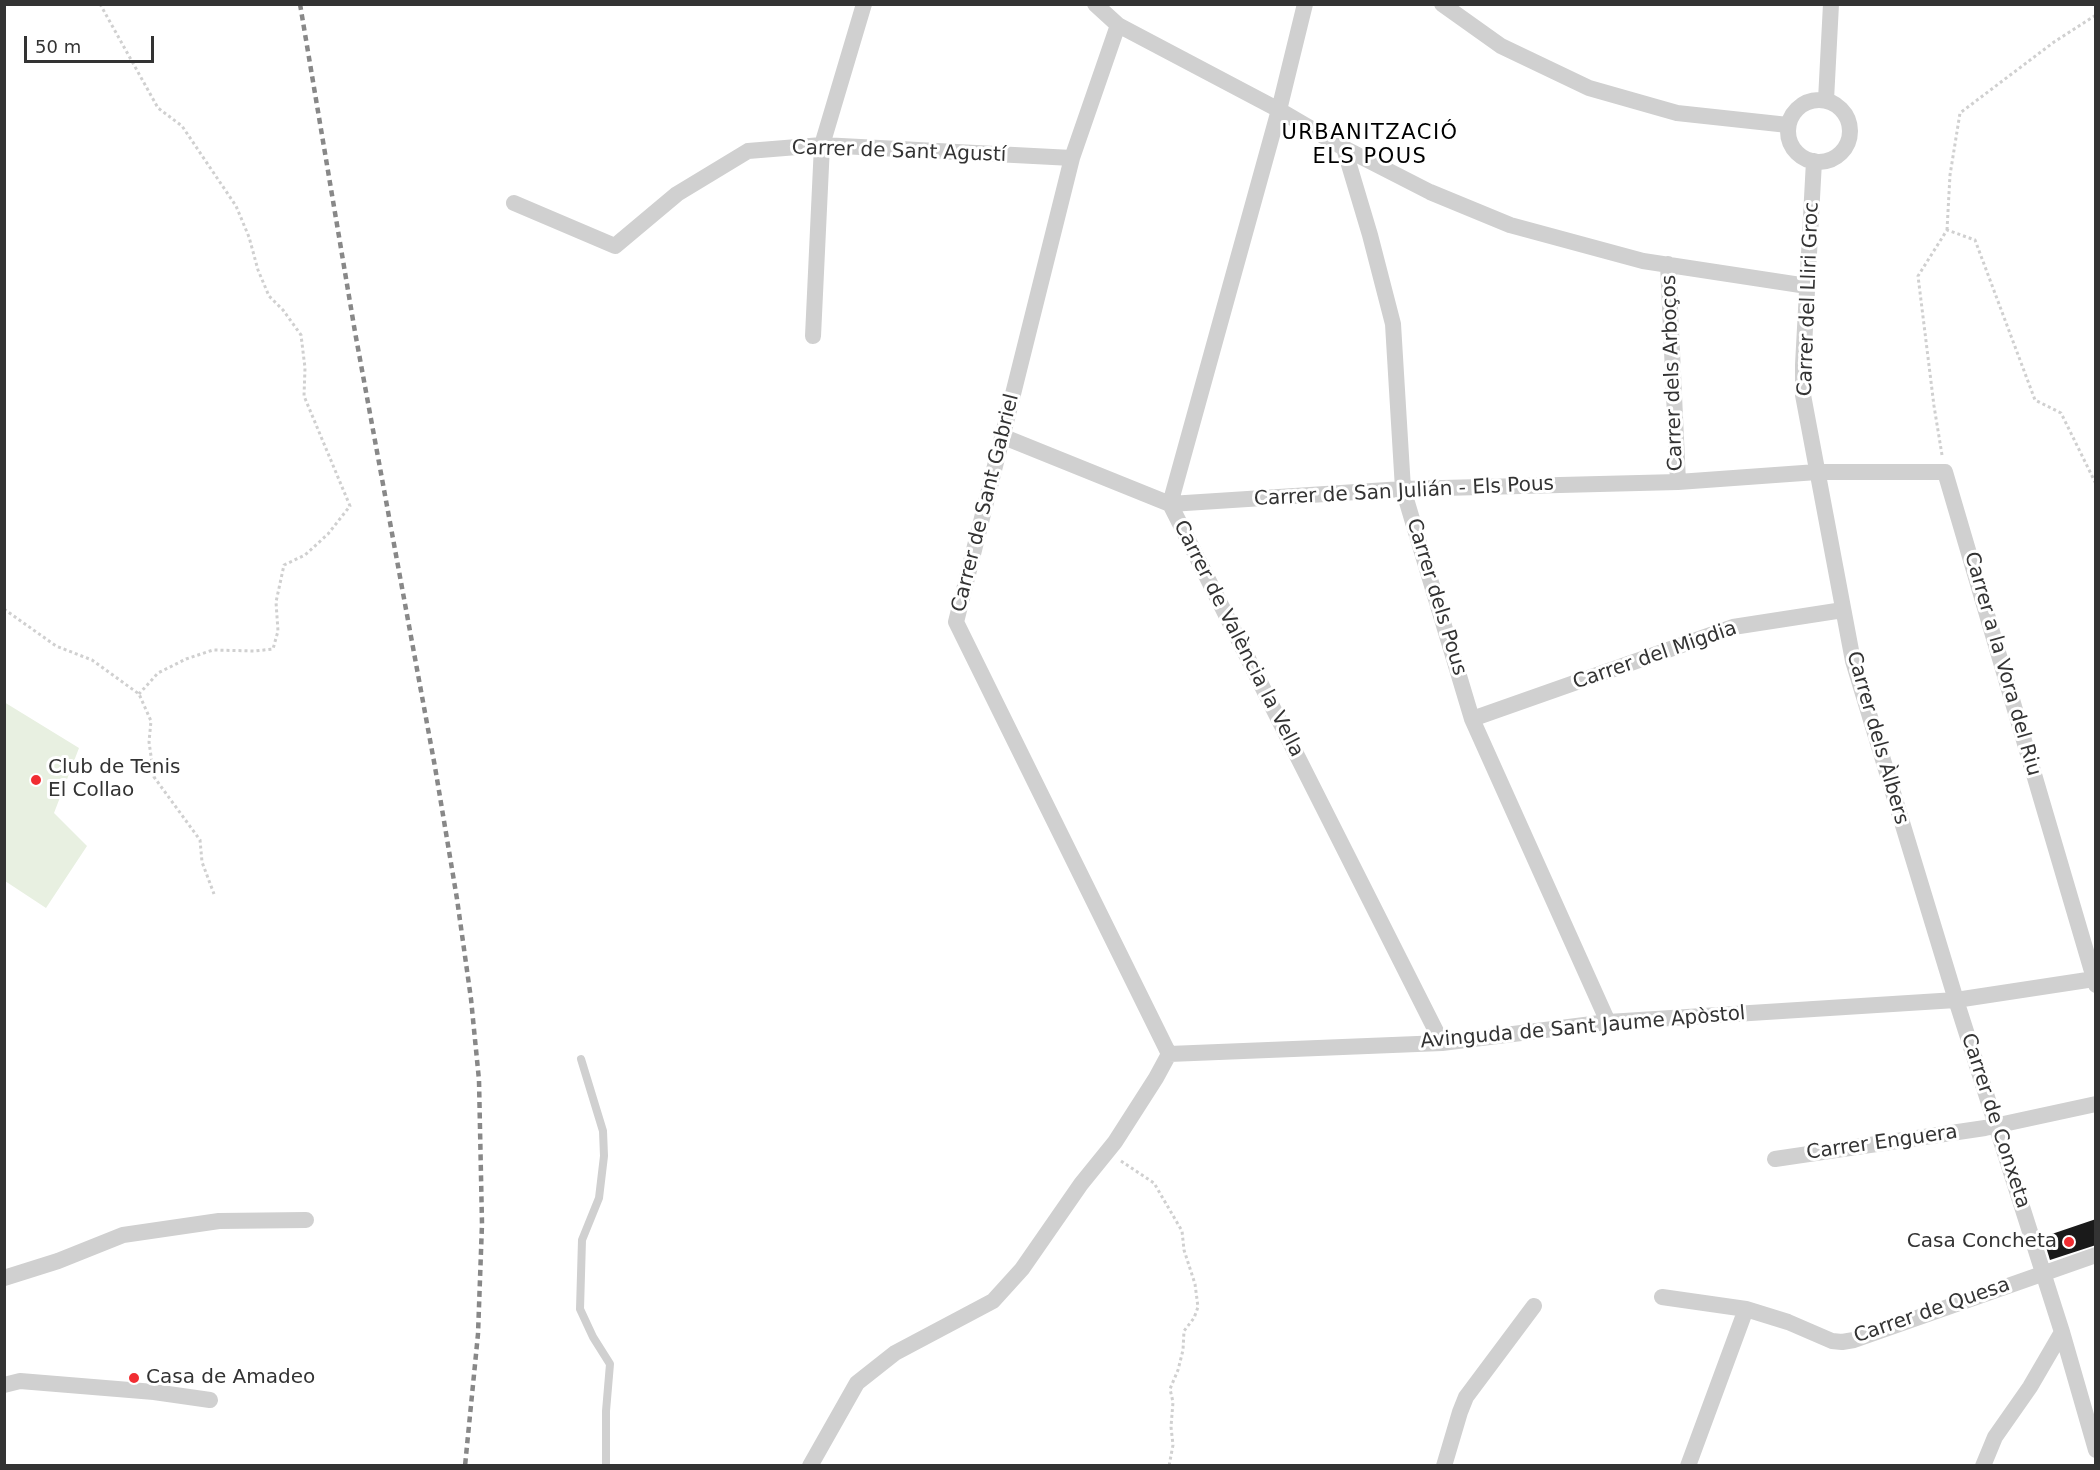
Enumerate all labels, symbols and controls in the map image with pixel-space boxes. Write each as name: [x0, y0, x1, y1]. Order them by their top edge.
scale bar: [27, 24, 158, 62]
text: 50 m: [35, 36, 81, 57]
district label: URBANITZACIÓ ELS POUS: [1281, 121, 1459, 171]
street label: Carrer de Sant Agustí: [791, 136, 1007, 168]
street label: Carrer del Lliri Groc: [1794, 201, 1824, 397]
street label: Carrer dels Arboços: [1658, 274, 1688, 472]
street label: Carrer de Sant Gabriel: [947, 391, 1025, 615]
street label: Carrer de San Julián - Els Pous: [1253, 472, 1555, 512]
street label: Carrer dels Pous: [1401, 516, 1471, 678]
street label: Carrer de València la Vella: [1168, 517, 1308, 761]
street label: Carrer a la Vora del Riu: [1959, 549, 2045, 779]
street label: Carrer del Migdia: [1570, 617, 1740, 695]
street label: Carrer dels Àlbers: [1841, 649, 1913, 827]
place label: Club de Tenis El Collao: [48, 756, 180, 803]
marker: Club de Tenis El Collao: [29, 773, 43, 787]
street label: Avinguda de Sant Jaume Apòstol: [1420, 1002, 1746, 1054]
street label: Carrer de Conxeta: [1955, 1030, 2035, 1212]
street label: Carrer Enguera: [1805, 1121, 1959, 1165]
place label: Casa Concheta: [1907, 1230, 2057, 1254]
marker: Casa Concheta: [2062, 1235, 2076, 1249]
street label: Carrer de Quesa: [1851, 1273, 2013, 1349]
place label: Casa de Amadeo: [146, 1366, 315, 1390]
marker: Casa de Amadeo: [127, 1371, 141, 1385]

